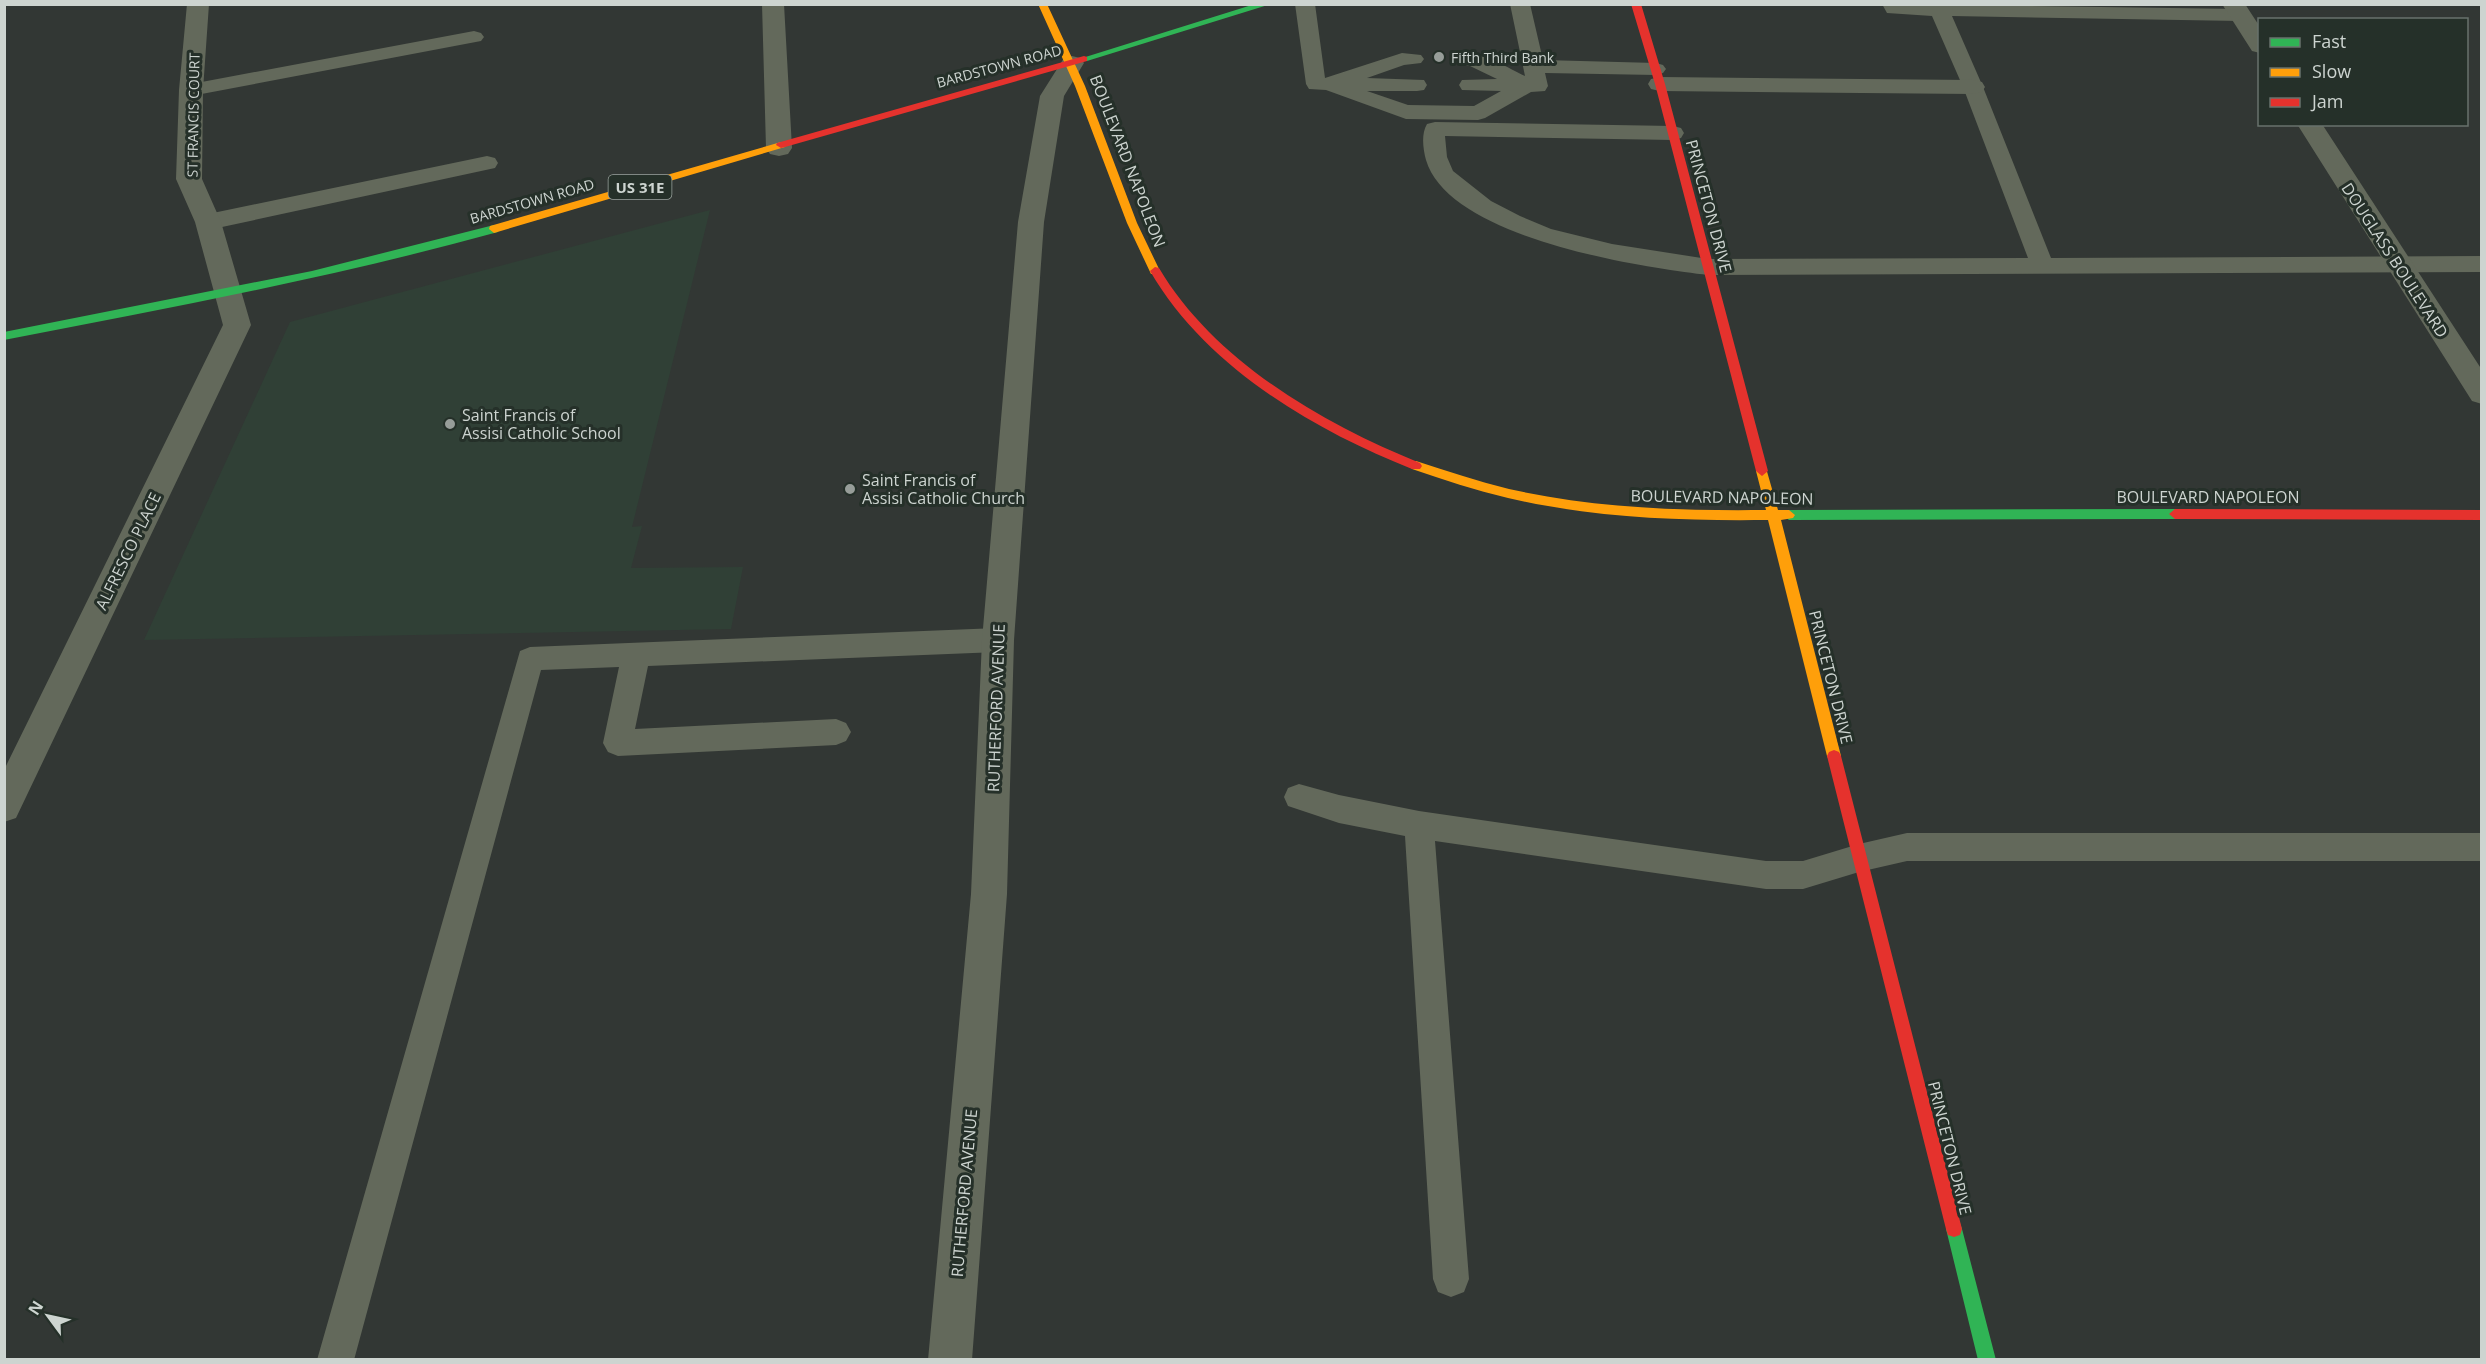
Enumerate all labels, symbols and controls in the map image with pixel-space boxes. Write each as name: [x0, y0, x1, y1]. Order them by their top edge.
legend: [2258, 18, 2468, 126]
text: Fast: [2312, 29, 2346, 53]
street label: BARDSTOWN ROAD: [934, 40, 1064, 92]
place label: Fifth Third Bank: [1451, 48, 1555, 67]
marker: Fifth Third Bank: [1432, 50, 1446, 64]
street label: ST FRANCIS COURT: [182, 52, 204, 177]
text: Slow: [2312, 59, 2351, 83]
street label: BOULEVARD NAPOLEON: [1085, 72, 1171, 250]
text: Jam: [2310, 89, 2344, 113]
street label: PRINCETON DRIVE: [1681, 137, 1737, 275]
street label: BARDSTOWN ROAD: [468, 174, 596, 228]
road number: US 31E: [608, 175, 672, 199]
street label: DOUGLASS BOULEVARD: [2337, 178, 2453, 342]
place label: Saint Francis of Assisi Catholic School: [462, 404, 621, 444]
marker: Saint Francis of Assisi Catholic School: [443, 417, 457, 431]
place label: Saint Francis of Assisi Catholic Church: [862, 469, 1025, 509]
marker: Saint Francis of Assisi Catholic Church: [843, 482, 857, 496]
street label: BOULEVARD NAPOLEON: [1630, 484, 1814, 510]
street label: BOULEVARD NAPOLEON: [2117, 486, 2299, 508]
street label: ALFRESCO PLACE: [90, 489, 166, 613]
street label: PRINCETON DRIVE: [1804, 608, 1858, 746]
street label: RUTHERFORD AVENUE: [982, 623, 1010, 793]
street label: PRINCETON DRIVE: [1923, 1079, 1977, 1217]
street label: RUTHERFORD AVENUE: [946, 1108, 982, 1278]
north arrow: [18, 1286, 78, 1346]
text: N: [23, 1296, 48, 1319]

